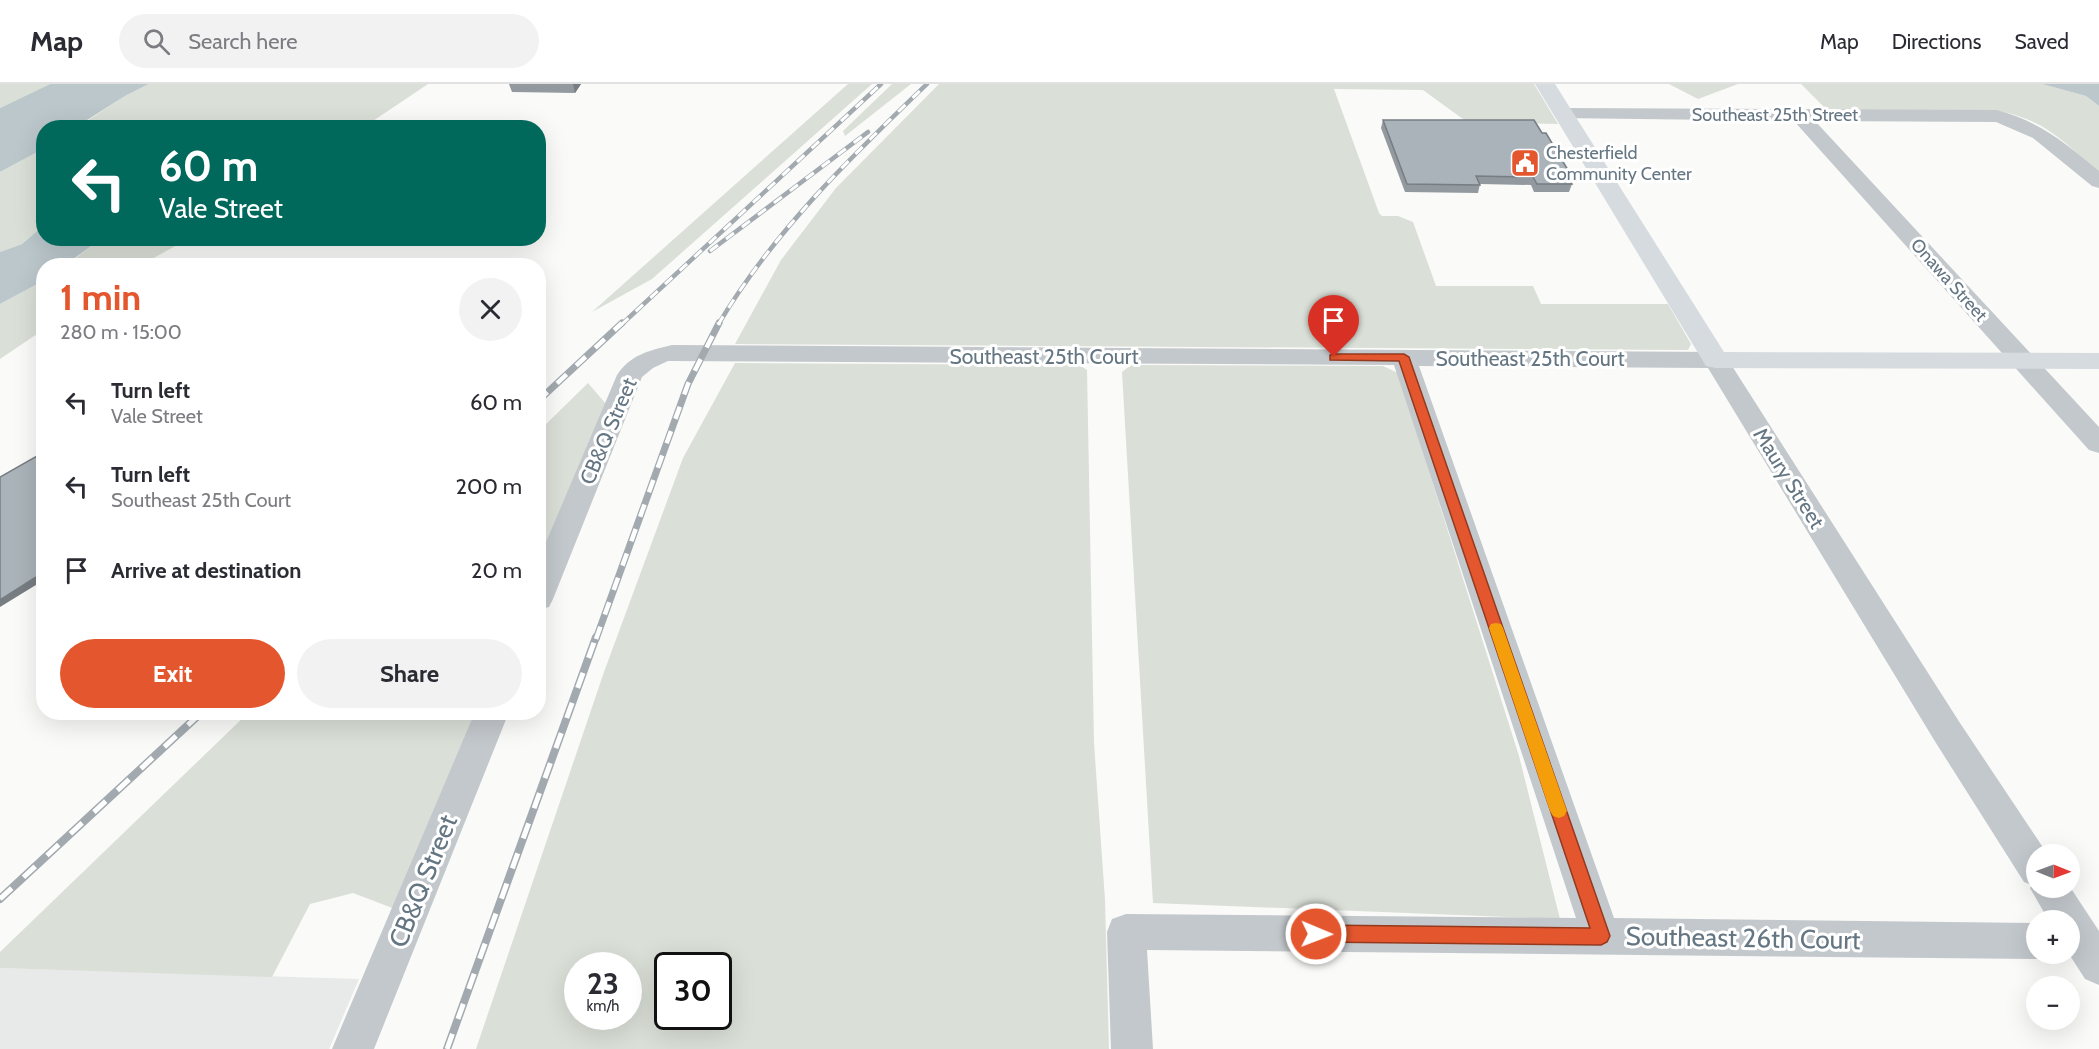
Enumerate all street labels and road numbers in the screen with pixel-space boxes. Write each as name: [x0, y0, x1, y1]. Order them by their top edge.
street label: Southeast 25th Street: [1692, 104, 1858, 126]
street label: Onawa Street: [1906, 234, 1992, 326]
street label: Southeast 25th Court: [949, 344, 1139, 369]
street label: Southeast 25th Court: [1435, 346, 1625, 371]
street label: CB&Q Street: [574, 374, 642, 488]
street label: Maury Street: [1748, 423, 1830, 533]
street label: CB&Q Street: [382, 810, 464, 952]
street label: Southeast 26th Court: [1625, 920, 1861, 956]

